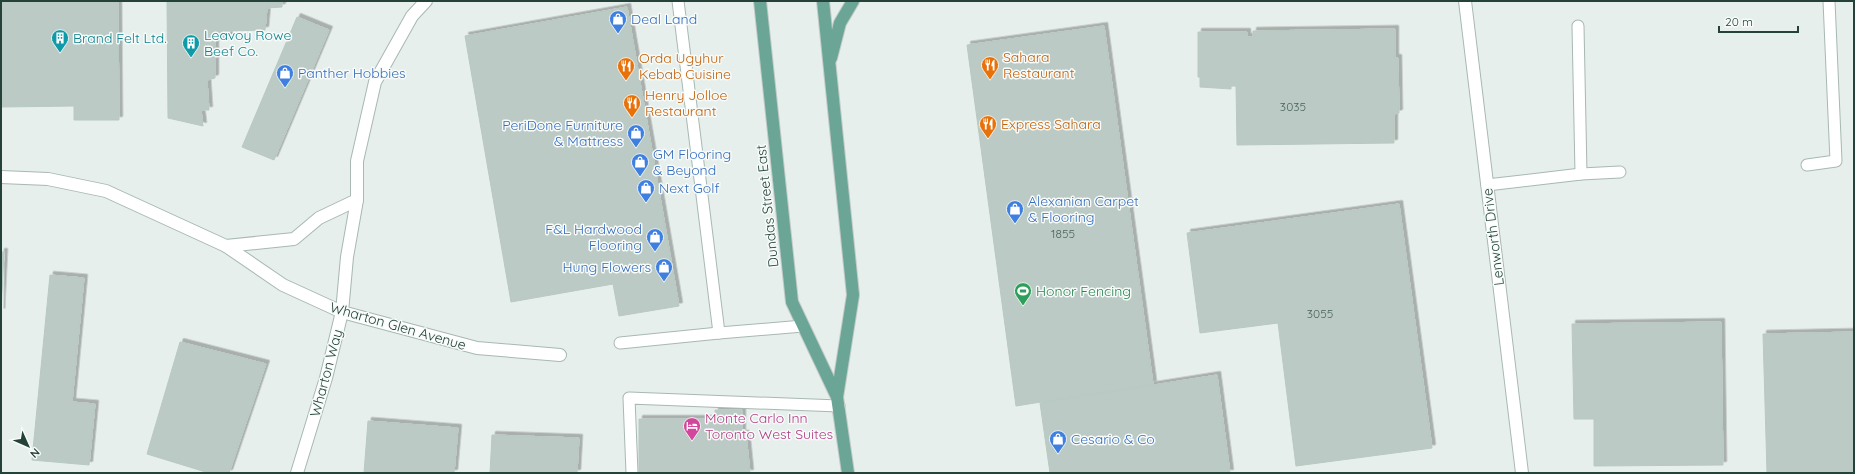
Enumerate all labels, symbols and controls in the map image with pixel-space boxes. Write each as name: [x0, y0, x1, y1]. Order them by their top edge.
scale bar: [1719, 8, 1798, 34]
shop icon: Deal Land: [608, 9, 628, 34]
place label: Deal Land: [631, 10, 697, 28]
text: 20 m: [1725, 14, 1753, 29]
place label: Leavoy Rowe Beef Co.: [204, 26, 292, 60]
building icon: Brand Felt Ltd.: [50, 28, 70, 53]
place label: Brand Felt Ltd.: [73, 29, 167, 47]
building icon: Leavoy Rowe Beef Co.: [181, 33, 201, 58]
place label: Sahara Restaurant: [1003, 48, 1075, 82]
place label: Orda Ugyhur Kebab Cuisine: [639, 49, 731, 83]
restaurant icon: Sahara Restaurant: [980, 55, 1000, 80]
restaurant icon: Orda Ugyhur Kebab Cuisine: [616, 56, 636, 81]
shop icon: Panther Hobbies: [275, 63, 295, 88]
place label: Panther Hobbies: [298, 64, 406, 82]
place label: Henry Jolloe Restaurant: [645, 86, 727, 120]
restaurant icon: Henry Jolloe Restaurant: [622, 93, 642, 118]
house number: 3035: [1280, 99, 1306, 114]
restaurant icon: Express Sahara: [978, 114, 998, 139]
place label: Express Sahara: [1001, 115, 1101, 133]
place label: PeriDone Furniture & Mattress: [502, 116, 623, 150]
shop icon: PeriDone Furniture & Mattress: [626, 123, 646, 148]
street label: Dundas Street East: [752, 143, 782, 268]
place label: GM Flooring & Beyond: [653, 145, 731, 179]
shop icon: GM Flooring & Beyond: [630, 152, 650, 177]
shop icon: Next Golf: [636, 178, 656, 203]
place label: Next Golf: [659, 179, 720, 197]
street label: Lenworth Drive: [1478, 187, 1508, 287]
place label: Alexanian Carpet & Flooring: [1028, 192, 1139, 226]
shop icon: Alexanian Carpet & Flooring: [1005, 199, 1025, 224]
place label: F&L Hardwood Flooring: [545, 220, 642, 254]
house number: 1855: [1051, 226, 1075, 241]
shop icon: F&L Hardwood Flooring: [645, 227, 665, 252]
shop icon: Hung Flowers: [654, 257, 674, 282]
place label: Hung Flowers: [562, 258, 651, 276]
sports icon: Honor Fencing: [1013, 281, 1033, 306]
place label: Honor Fencing: [1036, 282, 1131, 300]
street label: Wharton Glen Avenue: [328, 298, 468, 354]
house number: 3055: [1307, 306, 1333, 321]
street label: Wharton Way: [306, 327, 346, 419]
place label: Monte Carlo Inn Toronto West Suites: [705, 409, 833, 443]
hotel icon: Monte Carlo Inn Toronto West Suites: [682, 416, 702, 441]
north arrow: [8, 426, 48, 466]
shop icon: Cesario & Co: [1048, 429, 1068, 454]
place label: Cesario & Co: [1071, 430, 1155, 448]
text: N: [27, 445, 43, 461]

